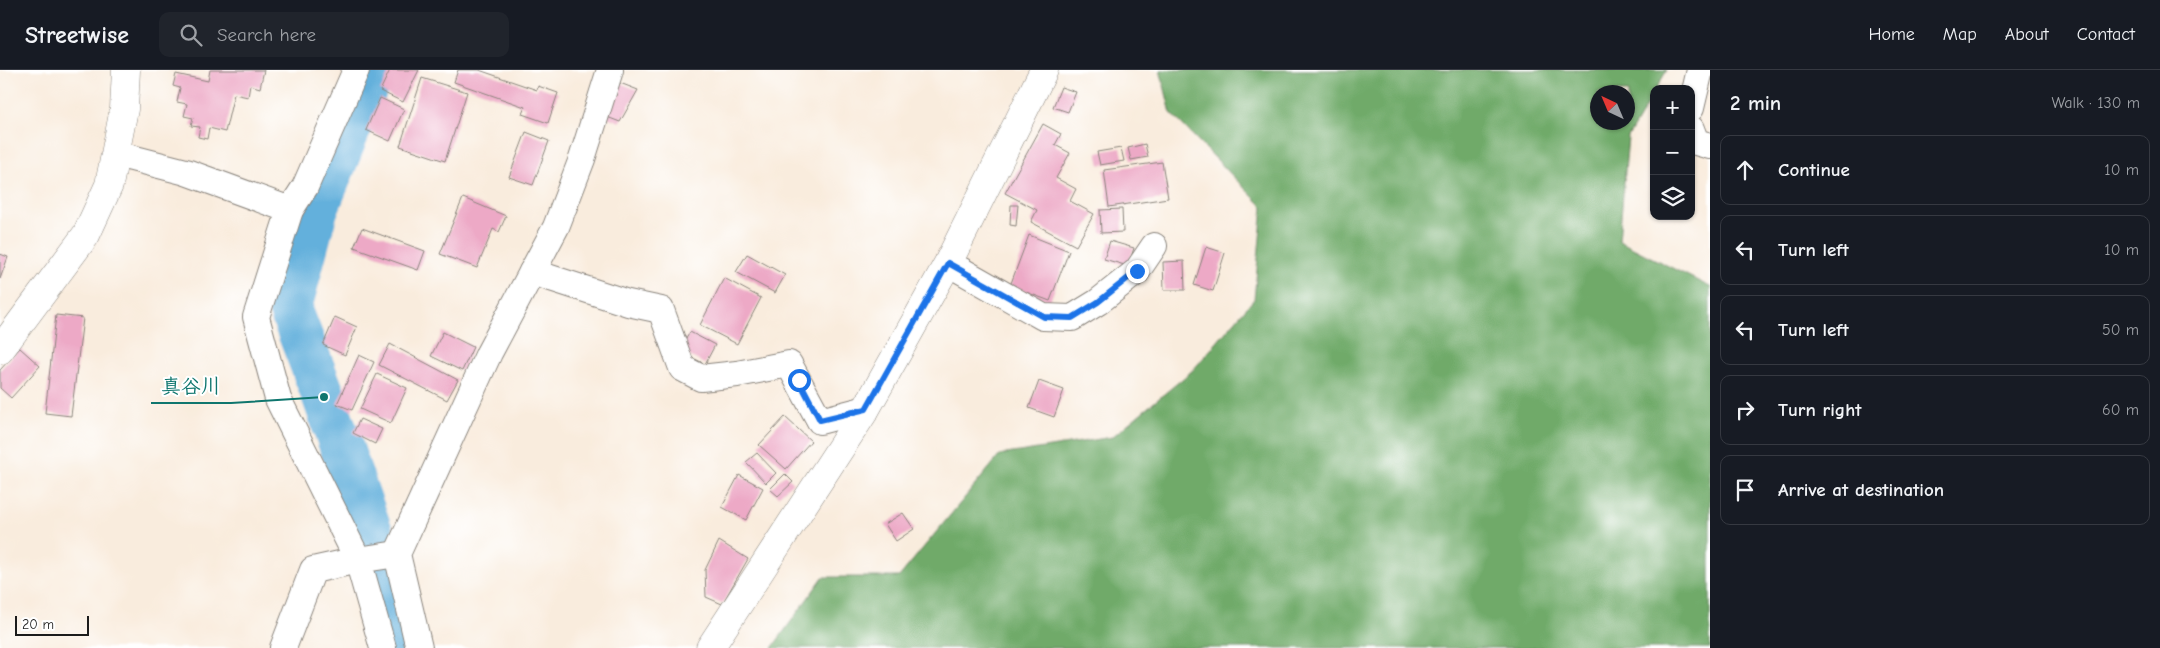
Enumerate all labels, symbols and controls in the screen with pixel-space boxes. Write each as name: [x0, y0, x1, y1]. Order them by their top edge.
search box: [159, 12, 509, 57]
text: Streetwise: [25, 21, 129, 49]
icon: search: [177, 21, 205, 49]
text: Search here: [217, 24, 316, 46]
text: Home: [1868, 24, 1915, 45]
text: Map: [1943, 24, 1977, 45]
text: About: [2005, 24, 2049, 45]
text: Contact: [2077, 24, 2135, 45]
north arrow: [1590, 85, 1635, 130]
map controls: [1650, 85, 1695, 220]
button: +: [1650, 85, 1695, 130]
text: 2 min: [1730, 91, 1781, 115]
text: Walk · 130 m: [2051, 94, 2140, 112]
button: −: [1650, 130, 1695, 175]
icon: ahead: [1731, 156, 1759, 184]
text: Continue: [1778, 159, 1850, 181]
text: 10 m: [2104, 161, 2139, 179]
button: layers: [1650, 175, 1695, 220]
icon: left: [1731, 236, 1759, 264]
text: Turn left: [1778, 239, 1849, 261]
text: 10 m: [2104, 241, 2139, 259]
route end: [1126, 260, 1149, 283]
icon: left: [1731, 316, 1759, 344]
text: Turn left: [1778, 319, 1849, 341]
text: 50 m: [2102, 321, 2139, 339]
callout: 真谷川: [151, 368, 231, 403]
route start: [788, 369, 811, 392]
text: 真谷川: [161, 375, 221, 398]
icon: right: [1731, 396, 1759, 424]
text: Turn right: [1778, 399, 1862, 421]
text: 60 m: [2102, 401, 2139, 419]
icon: arrive: [1731, 476, 1759, 504]
text: Arrive at destination: [1778, 479, 1944, 501]
scale bar: [15, 613, 89, 636]
text: 20 m: [22, 616, 54, 633]

